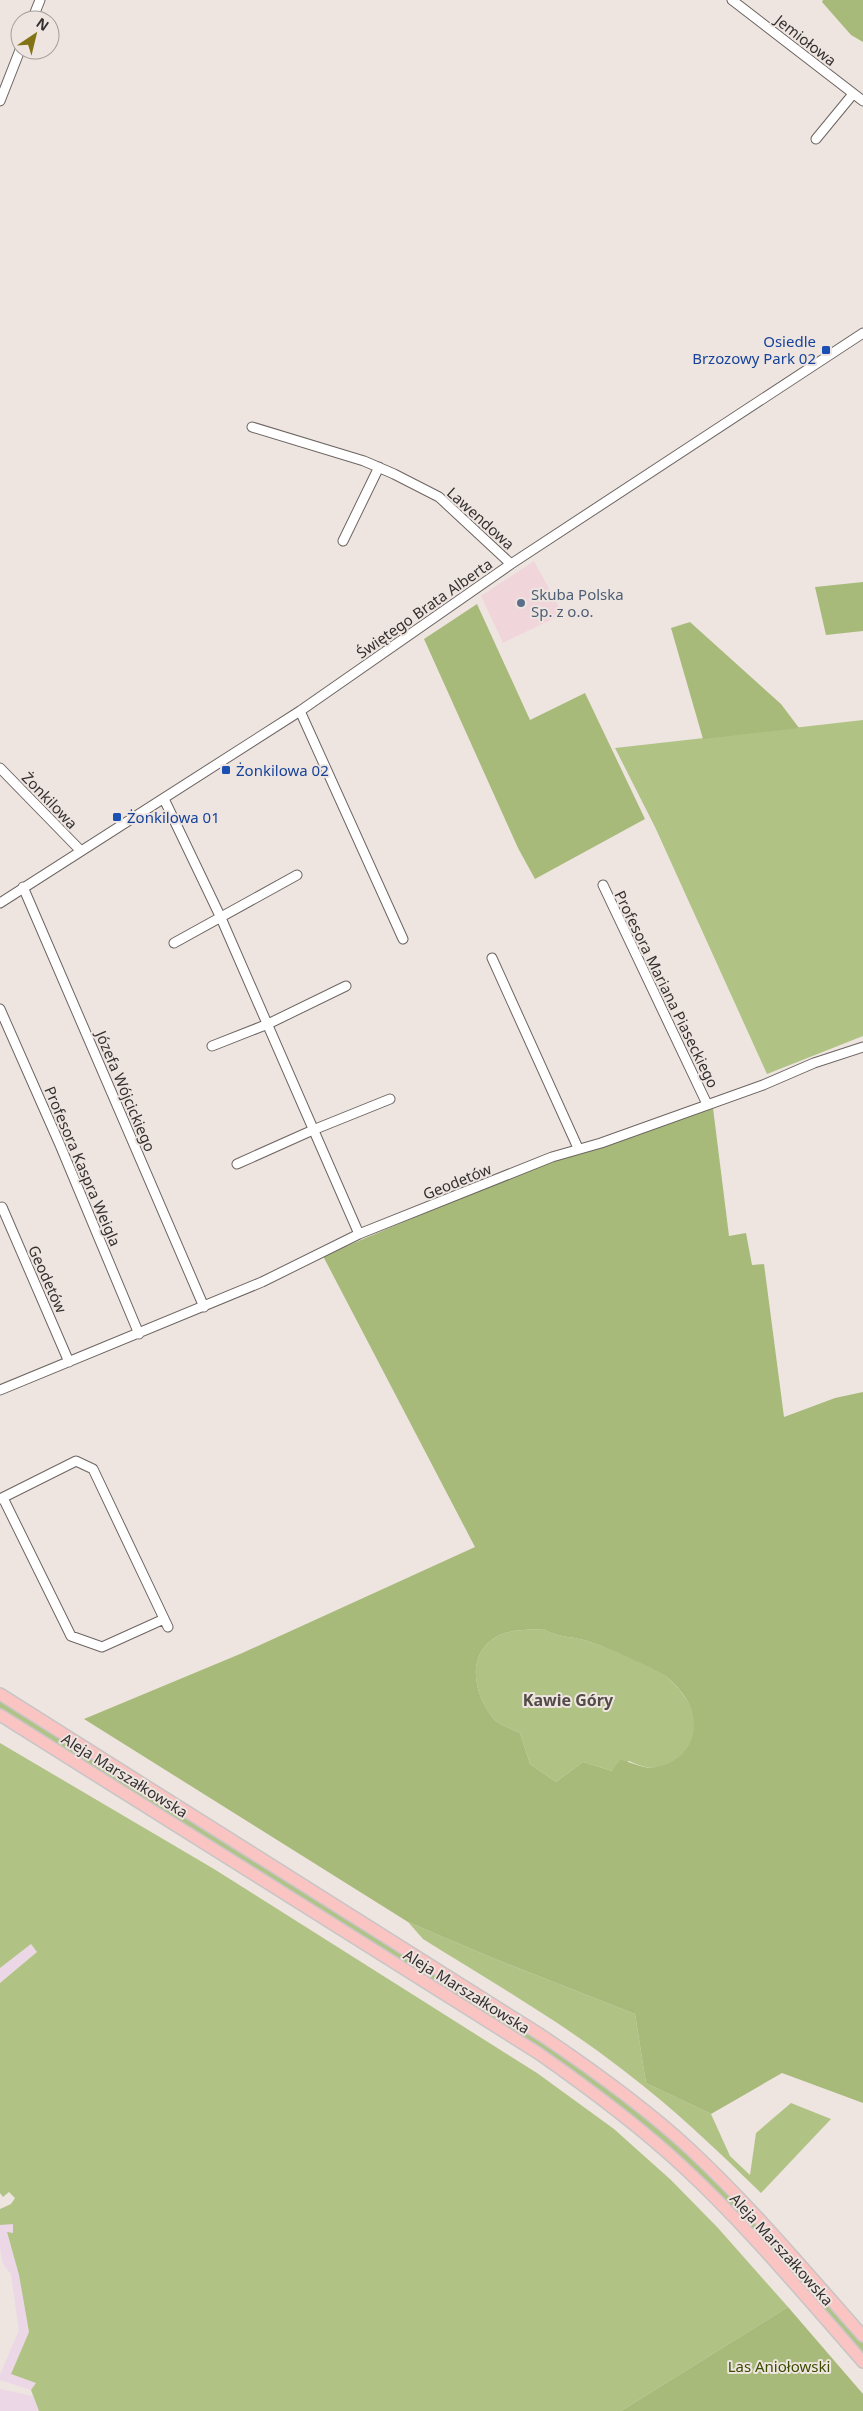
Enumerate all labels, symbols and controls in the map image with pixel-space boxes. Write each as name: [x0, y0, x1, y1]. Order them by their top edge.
street label: Jemiołowa: [770, 9, 841, 70]
north arrow: [10, 10, 60, 60]
text: N: [33, 13, 53, 35]
place label: Osiedle Brzozowy Park 02: [692, 331, 816, 368]
marker: Osiedle Brzozowy Park 02: [820, 344, 832, 356]
street label: Lawendowa: [443, 482, 519, 554]
street label: Świętego Brata Alberta: [352, 554, 496, 662]
place label: Skuba Polska Sp. z o.o.: [531, 584, 624, 621]
marker: Skuba Polska Sp. z o.o.: [515, 597, 527, 609]
place label: Żonkilowa 02: [236, 760, 329, 780]
marker: Żonkilowa 02: [220, 764, 232, 776]
street label: Żonkilowa: [18, 767, 82, 833]
place label: Żonkilowa 01: [127, 807, 220, 827]
marker: Żonkilowa 01: [111, 811, 123, 823]
street label: Profesora Mariana Piaseckiego: [610, 887, 724, 1091]
street label: Józefa Wójcickiego: [91, 1026, 161, 1155]
street label: Profesora Kaspra Weigla: [40, 1083, 126, 1249]
street label: Geodetów: [420, 1158, 494, 1204]
street label: Geodetów: [24, 1242, 72, 1316]
district label: Kawie Góry: [523, 1689, 614, 1711]
street label: Aleja Marszałkowska: [58, 1728, 192, 1822]
street label: Aleja Marszałkowska: [400, 1944, 534, 2038]
street label: Aleja Marszałkowska: [726, 2188, 838, 2310]
park label: Las Aniołowski: [728, 2356, 830, 2376]

